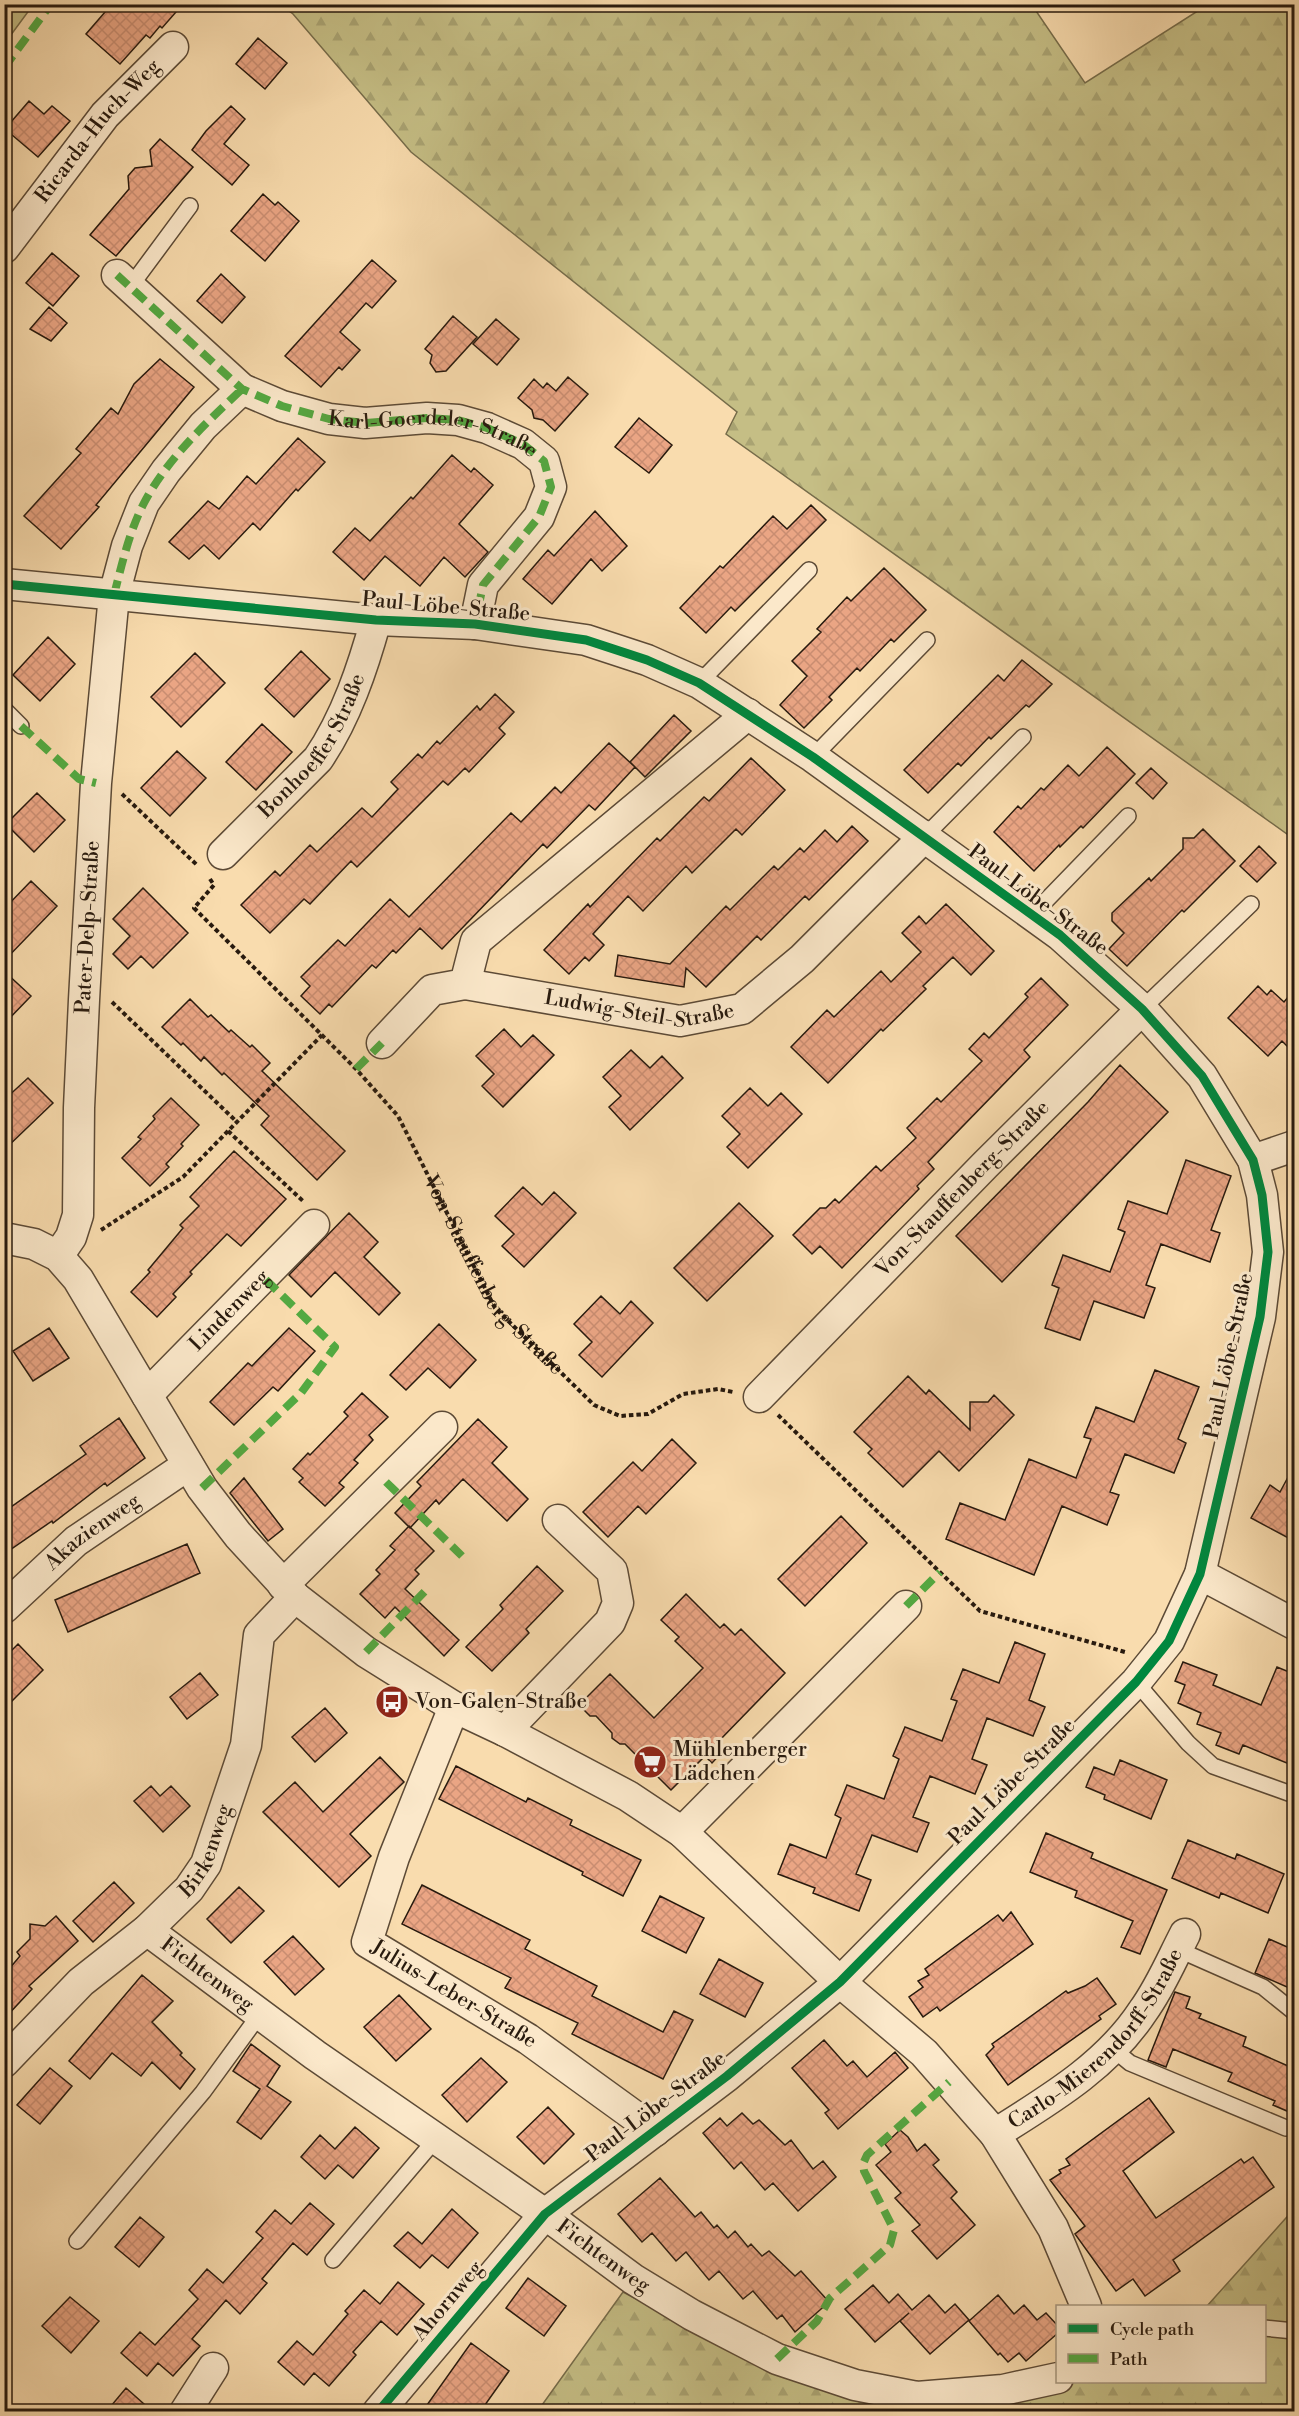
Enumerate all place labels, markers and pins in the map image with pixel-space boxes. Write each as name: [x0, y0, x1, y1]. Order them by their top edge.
bus stop icon: Von-Galen-Straße: [374, 1684, 410, 1720]
place label: Von-Galen-Straße: [414, 1689, 587, 1715]
place label: Mühlenberger Lädchen: [673, 1737, 807, 1787]
supermarket icon: Mühlenberger Lädchen: [632, 1744, 668, 1780]

